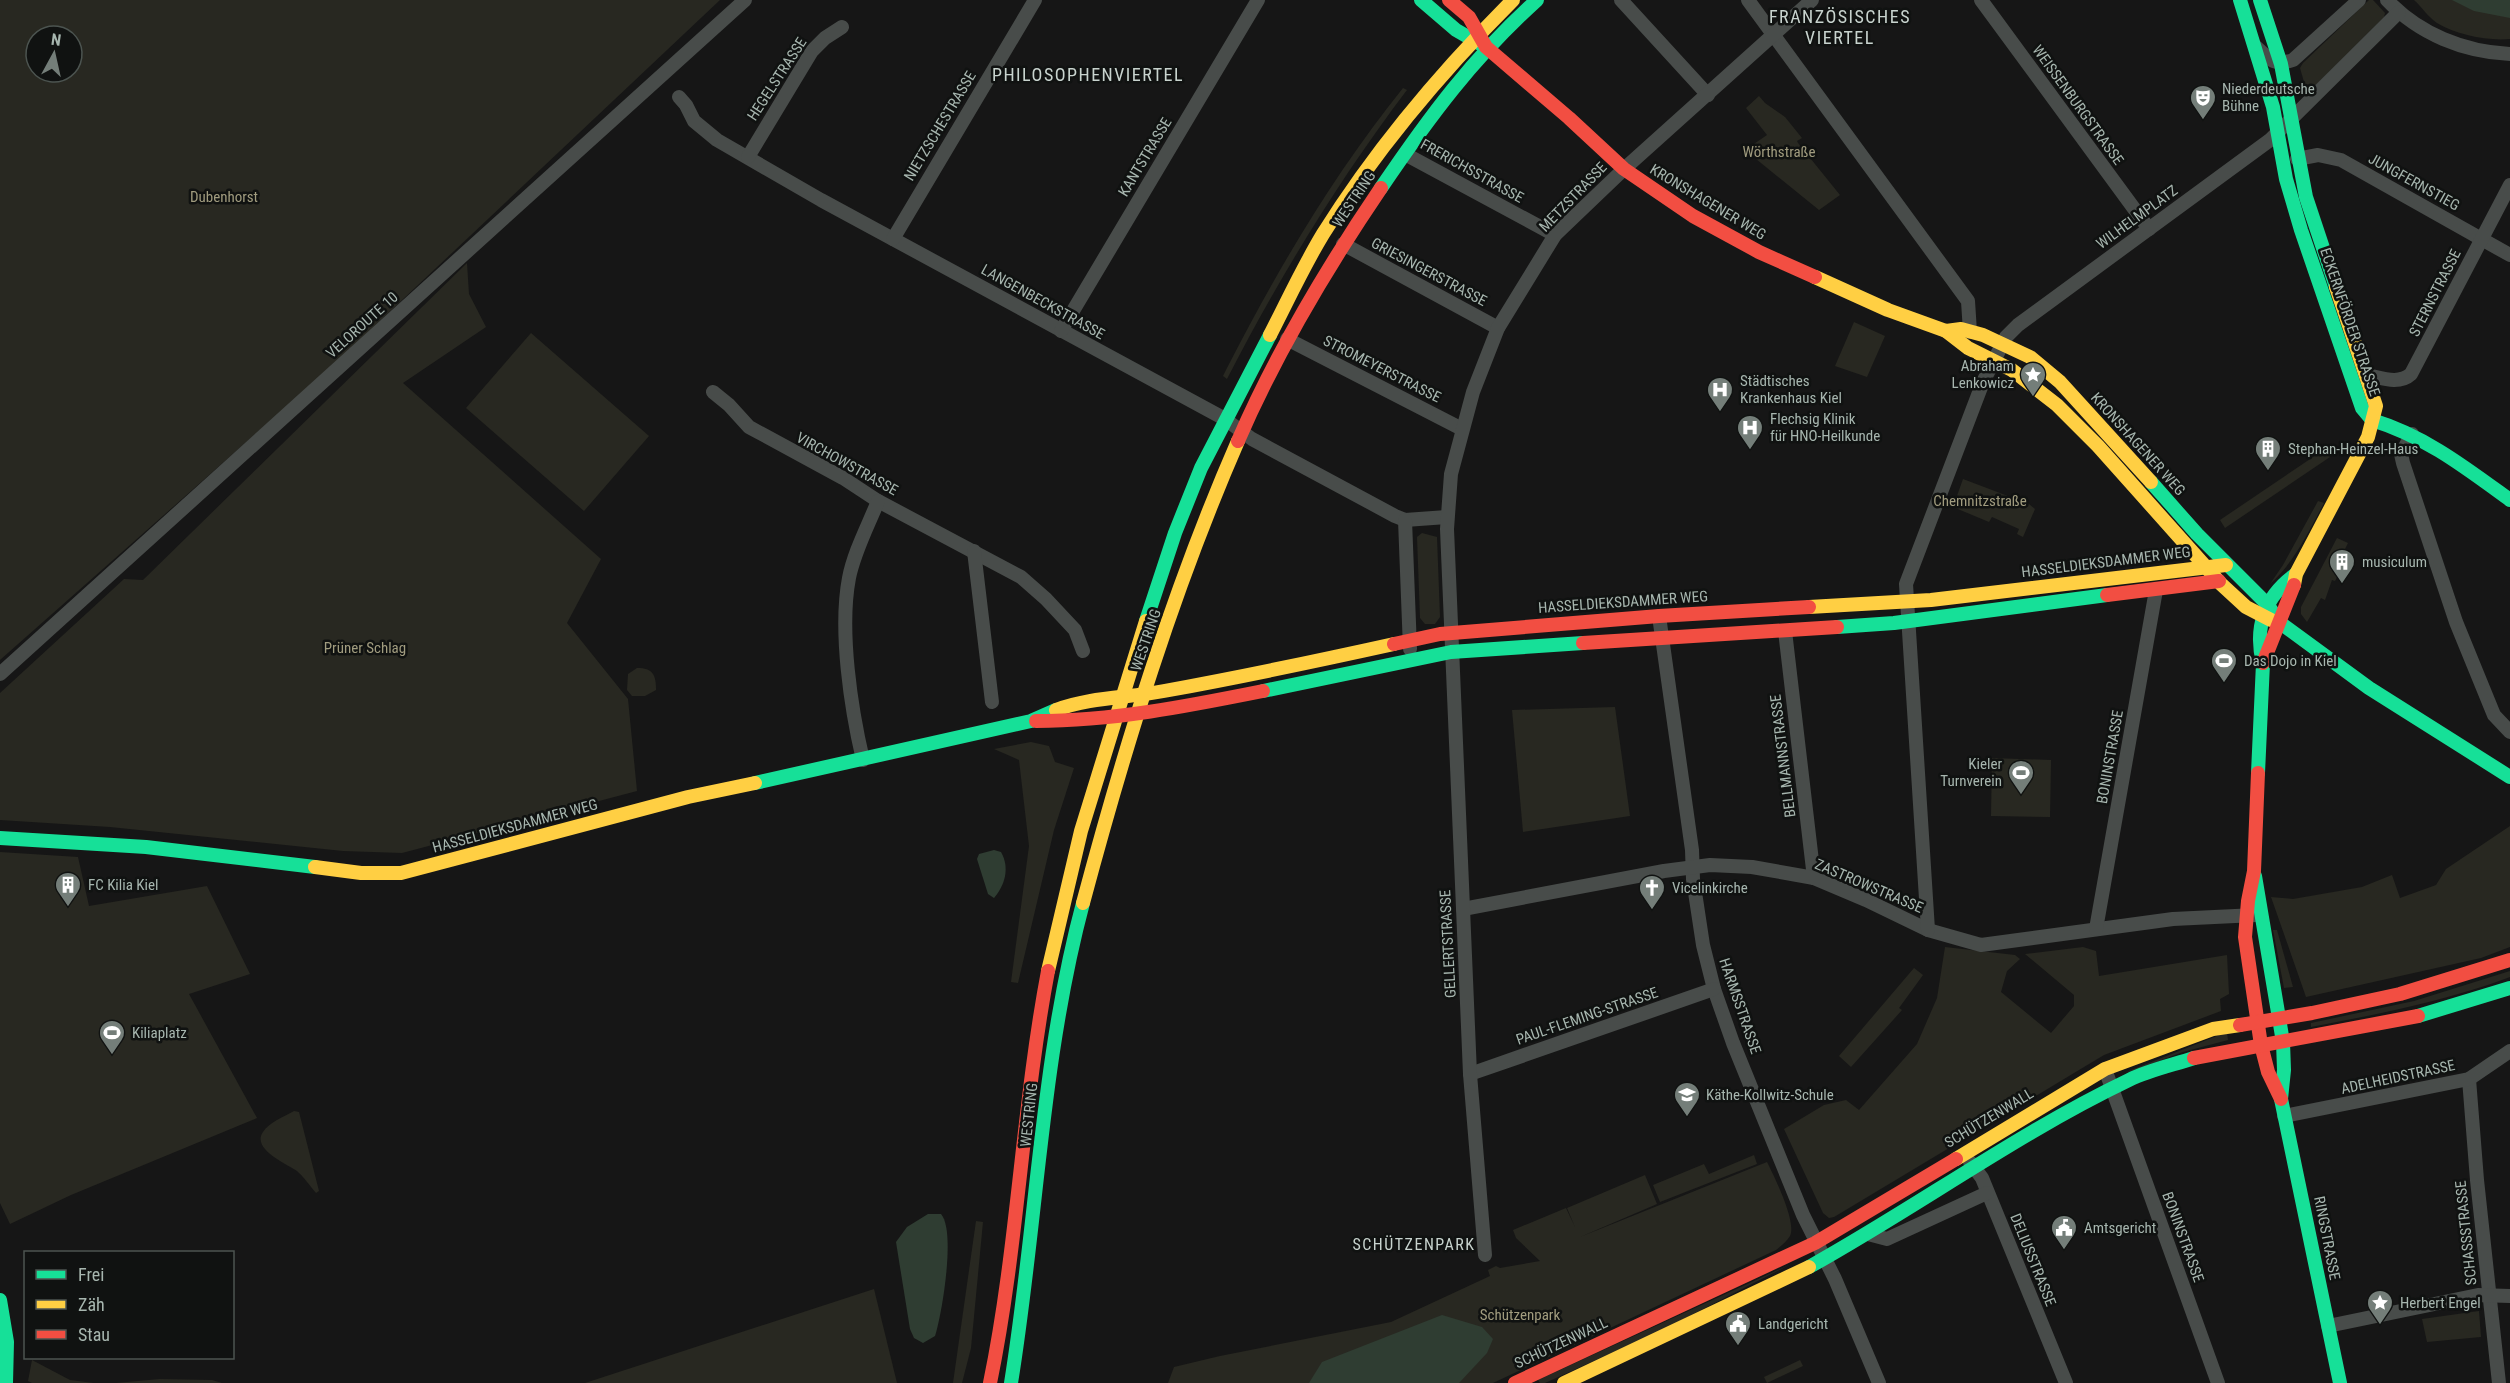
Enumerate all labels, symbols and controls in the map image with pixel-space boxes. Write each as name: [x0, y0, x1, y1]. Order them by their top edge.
district label: FRANZÖSISCHES VIERTEL: [1769, 6, 1911, 48]
north arrow: [24, 24, 84, 84]
text: N: [50, 30, 62, 50]
street label: HEGELSTRASSE: [743, 34, 811, 124]
street label: WEISSENBURGSTRASSE: [2029, 42, 2127, 168]
district label: PHILOSOPHENVIERTEL: [992, 64, 1184, 85]
street label: NIETZSCHESTRASSE: [900, 68, 980, 184]
place label: Niederdeutsche Bühne: [2222, 80, 2315, 115]
theatre icon: Niederdeutsche Bühne: [2188, 83, 2218, 121]
street label: KANTSTRASSE: [1114, 114, 1176, 200]
street label: FRERICHSSTRASSE: [1417, 135, 1527, 207]
park label: Wörthstraße: [1743, 143, 1815, 161]
street label: JUNGFERNSTIEG: [2365, 150, 2463, 214]
street label: METZSTRASSE: [1535, 158, 1611, 236]
street label: KRONSHAGENER WEG: [1647, 160, 1769, 244]
street label: WESTRING: [1329, 167, 1379, 231]
street label: WILHELMPLATZ: [2093, 181, 2181, 253]
park label: Dubenhorst: [190, 188, 258, 206]
street label: GRIESINGERSTRASSE: [1368, 234, 1490, 310]
street label: ECKERNFÖRDER STRASSE: [2316, 245, 2384, 399]
street label: STERNSTRASSE: [2405, 246, 2465, 340]
street label: LANGENBECKSTRASSE: [978, 261, 1108, 343]
street label: VELOROUTE 10: [322, 288, 402, 362]
street label: STROMEYERSTRASSE: [1320, 332, 1444, 406]
place label: Abraham Lenkowicz: [1952, 357, 2014, 392]
place icon: Abraham Lenkowicz: [2018, 360, 2048, 398]
place label: Städtisches Krankenhaus Kiel: [1740, 372, 1842, 407]
hospital icon: Städtisches Krankenhaus Kiel: [1705, 375, 1735, 413]
street label: KRONSHAGENER WEG: [2087, 389, 2189, 499]
place label: Flechsig Klinik für HNO-Heilkunde: [1770, 410, 1880, 445]
hospital icon: Flechsig Klinik für HNO-Heilkunde: [1735, 413, 1765, 451]
street label: VIRCHOWSTRASSE: [793, 429, 901, 499]
building icon: Stephan-Heinzel-Haus: [2253, 434, 2283, 472]
place label: Stephan-Heinzel-Haus: [2288, 440, 2419, 458]
park label: Chemnitzstraße: [1933, 492, 2027, 510]
street label: HASSELDIEKSDAMMER WEG: [2020, 543, 2192, 581]
building icon: musiculum: [2327, 547, 2357, 585]
place label: musiculum: [2362, 553, 2427, 571]
street label: HASSELDIEKSDAMMER WEG: [1537, 587, 1709, 617]
street label: WESTRING: [1127, 607, 1165, 673]
park label: Prüner Schlag: [324, 639, 406, 657]
sports icon: Das Dojo in Kiel: [2209, 646, 2239, 684]
place label: Das Dojo in Kiel: [2244, 652, 2337, 670]
street label: BELLMANNSTRASSE: [1767, 693, 1799, 819]
street label: BONINSTRASSE: [2093, 709, 2127, 805]
place label: Kieler Turnverein: [1940, 755, 2002, 790]
sports icon: Kieler Turnverein: [2006, 758, 2036, 796]
street label: HASSELDIEKSDAMMER WEG: [430, 795, 600, 857]
street label: ZASTROWSTRASSE: [1812, 855, 1926, 917]
building icon: FC Kilia Kiel: [53, 870, 83, 908]
church icon: Vicelinkirche: [1637, 873, 1667, 911]
place label: FC Kilia Kiel: [88, 876, 158, 894]
place label: Vicelinkirche: [1672, 879, 1748, 897]
street label: GELLERTSTRASSE: [1436, 889, 1460, 999]
street label: HARMSSTRASSE: [1715, 956, 1765, 1056]
street label: PAUL-FLEMING-STRASSE: [1514, 983, 1660, 1049]
sports icon: Kiliaplatz: [97, 1018, 127, 1056]
place label: Kiliaplatz: [132, 1024, 187, 1042]
street label: ADELHEIDSTRASSE: [2339, 1056, 2457, 1098]
school or university icon: Käthe-Kollwitz-Schule: [1672, 1080, 1702, 1118]
street label: WESTRING: [1017, 1082, 1041, 1148]
street label: SCHÜTZENWALL: [1941, 1084, 2037, 1152]
place label: Käthe-Kollwitz-Schule: [1706, 1086, 1834, 1104]
street label: SCHASSSTRASSE: [2452, 1180, 2480, 1286]
street label: BONINSTRASSE: [2158, 1189, 2208, 1285]
street label: RINGSTRASSE: [2310, 1195, 2344, 1281]
street label: DELIUSSTRASSE: [2006, 1211, 2060, 1309]
public building icon: Amtsgericht: [2049, 1213, 2079, 1251]
place label: Amtsgericht: [2084, 1219, 2156, 1237]
district label: SCHÜTZENPARK: [1352, 1235, 1476, 1254]
legend: [24, 1251, 234, 1359]
text: Frei: [78, 1264, 104, 1285]
place icon: Herbert Engel: [2365, 1288, 2395, 1326]
text: Zäh: [78, 1294, 105, 1315]
place label: Herbert Engel: [2400, 1294, 2481, 1312]
park label: Schützenpark: [1480, 1306, 1560, 1324]
public building icon: Landgericht: [1723, 1309, 1753, 1347]
street label: SCHÜTZENWALL: [1512, 1314, 1610, 1372]
place label: Landgericht: [1758, 1315, 1828, 1333]
text: Stau: [78, 1324, 110, 1345]

